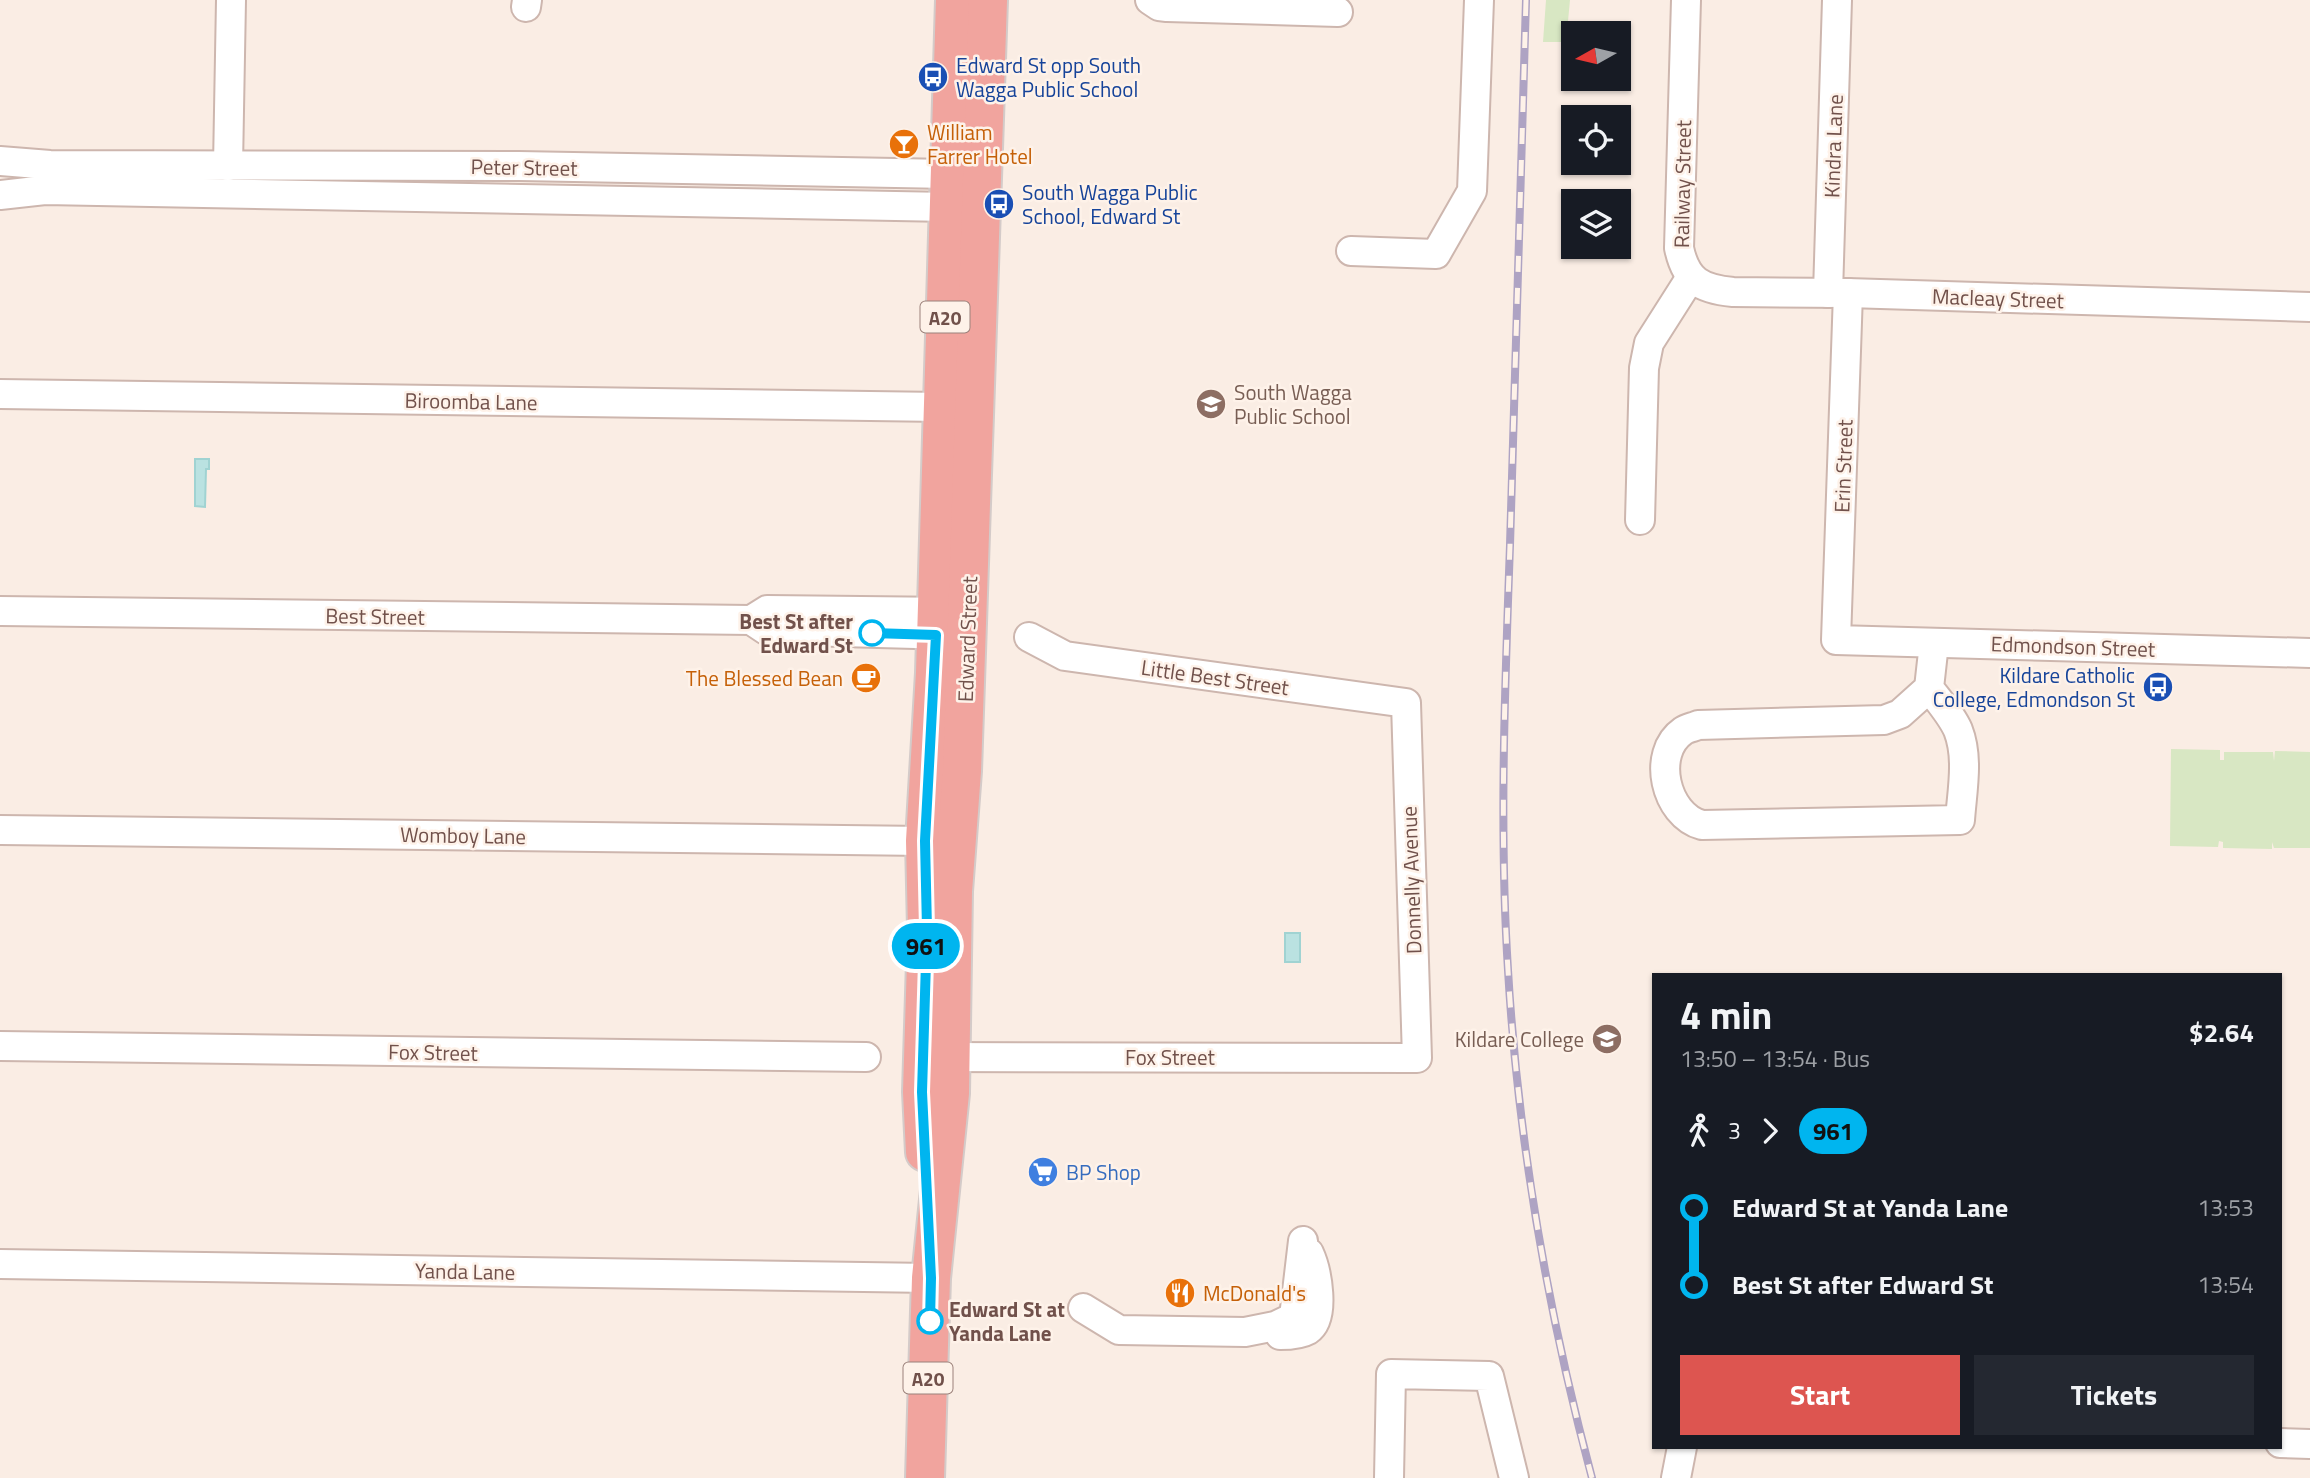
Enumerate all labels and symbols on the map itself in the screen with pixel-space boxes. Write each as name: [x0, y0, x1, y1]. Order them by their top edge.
north arrow: [1561, 21, 1631, 91]
place label: Edward St opp South Wagga Public School: [956, 49, 1141, 105]
bus stop icon: Edward St opp South Wagga Public School: [916, 60, 950, 94]
street label: Kindra Lane: [1815, 94, 1851, 198]
place label: William Farrer Hotel: [927, 116, 1033, 172]
street label: Railway Street: [1665, 119, 1699, 248]
bar icon: William Farrer Hotel: [887, 127, 921, 161]
street label: Peter Street: [470, 150, 578, 184]
place label: South Wagga Public School, Edward St: [1022, 176, 1198, 232]
bus stop icon: South Wagga Public School, Edward St: [982, 187, 1016, 221]
street label: Macleay Street: [1931, 280, 2065, 316]
road number: A20: [920, 302, 970, 332]
place label: South Wagga Public School: [1234, 376, 1352, 432]
street label: Biroomba Lane: [404, 384, 538, 418]
school or university icon: South Wagga Public School: [1194, 387, 1228, 421]
street label: Erin Street: [1825, 418, 1861, 513]
street label: Edward Street: [949, 575, 985, 702]
street label: Best Street: [325, 599, 426, 633]
place label: Best St after Edward St: [739, 605, 853, 661]
marker: Best St after Edward St: [859, 620, 885, 646]
street label: Edmondson Street: [1990, 627, 2156, 665]
street label: Little Best Street: [1139, 651, 1292, 703]
place label: Kildare Catholic College, Edmondson St: [1933, 659, 2136, 715]
cafe icon: The Blessed Bean: [849, 661, 883, 695]
place label: The Blessed Bean: [686, 662, 843, 694]
bus stop icon: Kildare Catholic College, Edmondson St: [2141, 670, 2175, 704]
street label: Donnelly Avenue: [1392, 806, 1430, 954]
street label: Womboy Lane: [400, 818, 526, 852]
line badge: 961: [886, 923, 966, 969]
school or university icon: Kildare College: [1590, 1022, 1624, 1056]
place label: Kildare College: [1455, 1023, 1584, 1055]
street label: Fox Street: [388, 1035, 479, 1069]
street label: Fox Street: [1125, 1041, 1215, 1073]
supermarket icon: BP Shop: [1026, 1155, 1060, 1189]
place label: BP Shop: [1066, 1156, 1141, 1188]
street label: Yanda Lane: [415, 1254, 515, 1288]
restaurant icon: McDonald's: [1163, 1276, 1197, 1310]
place label: McDonald's: [1203, 1277, 1306, 1309]
place label: Edward St at Yanda Lane: [949, 1293, 1065, 1349]
marker: Edward St at Yanda Lane: [917, 1308, 943, 1334]
road number: A20: [904, 1362, 953, 1394]

